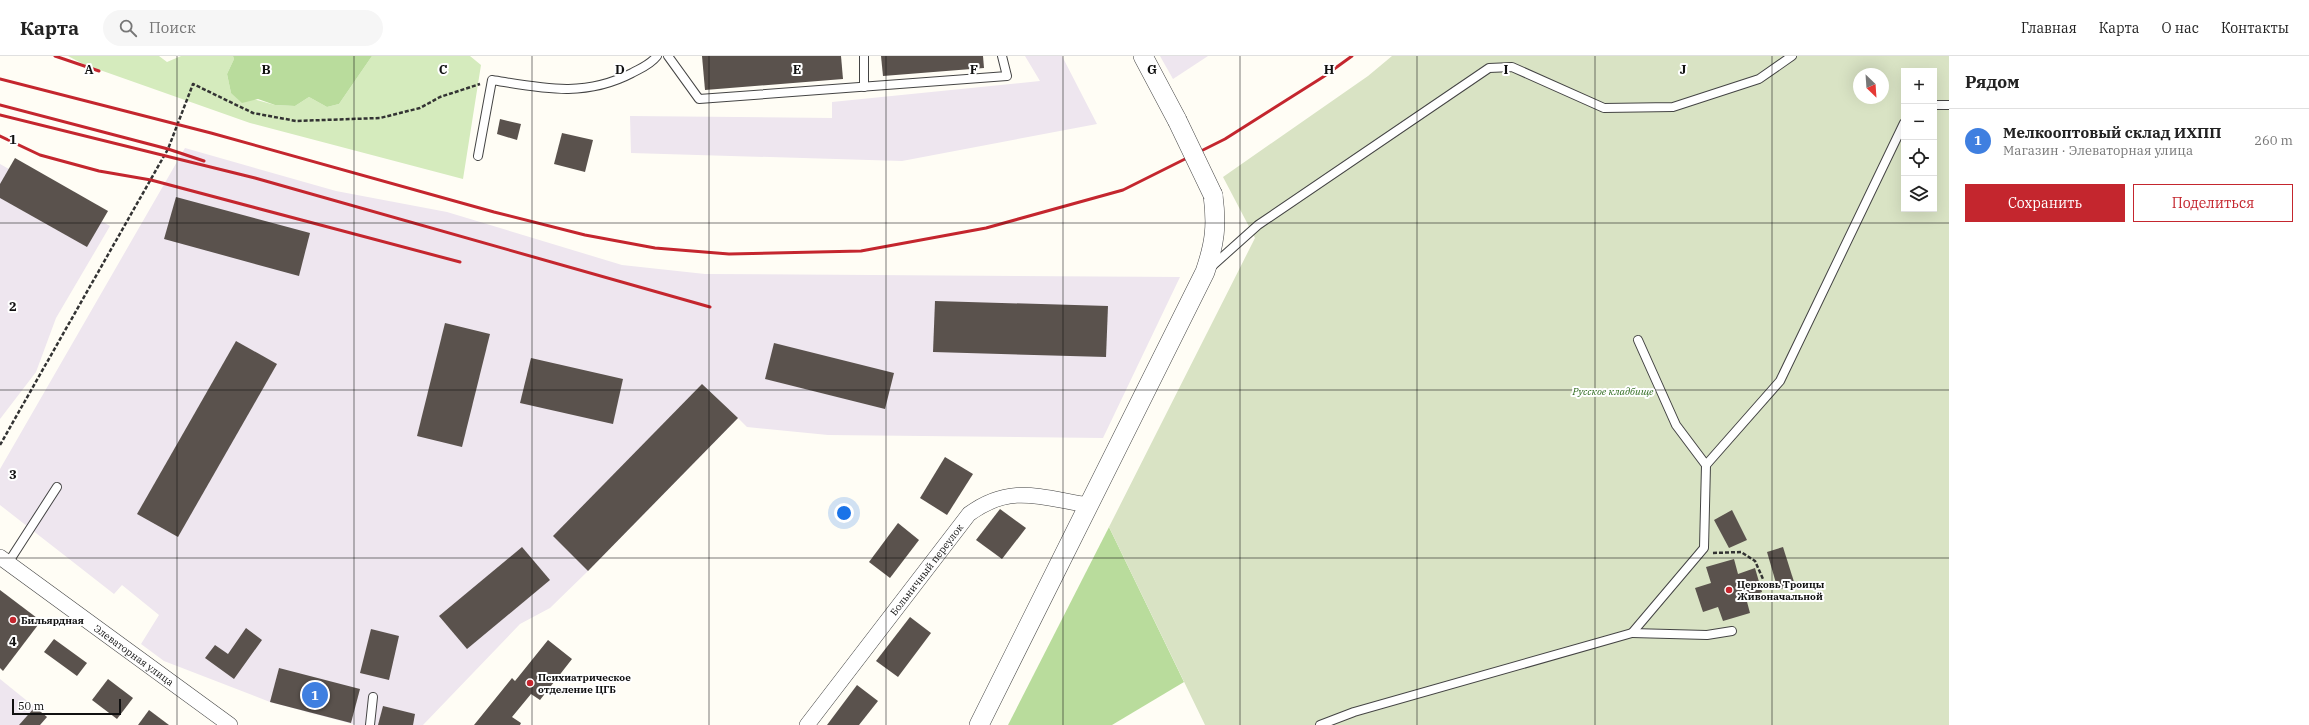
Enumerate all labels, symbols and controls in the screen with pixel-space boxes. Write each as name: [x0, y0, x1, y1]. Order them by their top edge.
search box: [103, 10, 383, 46]
text: Карта: [20, 16, 79, 40]
icon: search: [117, 17, 139, 39]
text: Поиск: [149, 18, 196, 37]
text: Главная: [2021, 19, 2077, 37]
text: Карта: [2099, 19, 2140, 37]
text: О нас: [2162, 19, 2199, 37]
text: Контакты: [2221, 19, 2289, 37]
text: A: [84, 61, 94, 78]
text: B: [261, 61, 271, 78]
text: C: [439, 61, 448, 78]
text: D: [615, 61, 625, 78]
text: E: [793, 61, 801, 78]
text: F: [970, 61, 978, 78]
text: G: [1147, 61, 1157, 78]
text: H: [1324, 61, 1335, 78]
text: I: [1504, 61, 1509, 78]
text: J: [1680, 61, 1687, 78]
north arrow: [1853, 68, 1889, 104]
map controls: [1901, 68, 1937, 212]
button: +: [1901, 68, 1937, 104]
text: Рядом: [1965, 71, 2020, 93]
button: −: [1901, 104, 1937, 140]
text: Мелкооптовый склад ИХПП: [2003, 123, 2221, 142]
text: 1: [9, 131, 17, 148]
text: 1: [1974, 132, 1982, 149]
text: 260 m: [2254, 132, 2293, 149]
button: locate: [1901, 140, 1937, 176]
text: Магазин · Элеваторная улица: [2003, 142, 2193, 159]
button: layers: [1901, 176, 1937, 212]
button: Сохранить: [1965, 184, 2125, 222]
button: Поделиться: [2133, 184, 2293, 222]
text: 2: [9, 298, 17, 315]
park label: Русское кладбище: [1571, 385, 1654, 398]
text: 3: [9, 466, 17, 483]
your location: [834, 503, 854, 523]
street label: Больничный переулок: [887, 521, 966, 618]
place label: Церковь Троицы Живоначальной: [1737, 578, 1825, 603]
marker: Церковь Троицы Живоначальной: [1724, 585, 1734, 595]
place label: Бильярдная: [21, 614, 84, 627]
marker: Бильярдная: [8, 615, 18, 625]
street label: Элеваторная улица: [92, 621, 177, 689]
text: 4: [9, 633, 17, 650]
place label: Психиатрическое отделение ЦГБ: [538, 671, 631, 696]
marker: Психиатрическое отделение ЦГБ: [525, 678, 535, 688]
pin: 1: [302, 680, 328, 710]
scale bar: [12, 697, 121, 716]
text: 50 m: [18, 699, 44, 713]

